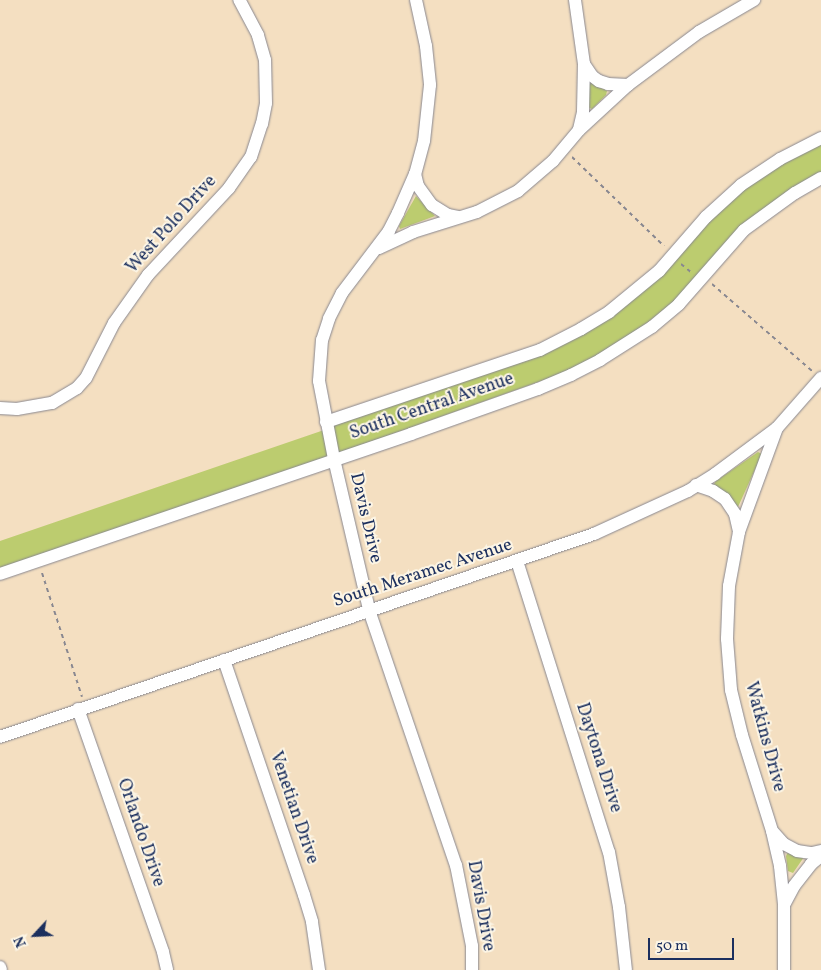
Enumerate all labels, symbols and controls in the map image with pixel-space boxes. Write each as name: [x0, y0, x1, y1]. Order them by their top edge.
street label: West Polo Drive: [122, 171, 222, 279]
street label: South Central Avenue: [347, 369, 517, 445]
street label: Davis Drive: [344, 471, 386, 565]
street label: South Meramec Avenue: [331, 535, 515, 613]
street label: Watkins Drive: [739, 680, 789, 794]
street label: Daytona Drive: [570, 700, 626, 816]
street label: Venetian Drive: [264, 749, 322, 867]
street label: Orlando Drive: [111, 776, 169, 890]
street label: Davis Drive: [461, 859, 499, 953]
north arrow: [10, 910, 60, 960]
scale bar: [651, 928, 737, 960]
text: N: [10, 933, 32, 950]
text: 50 m: [656, 936, 688, 957]

